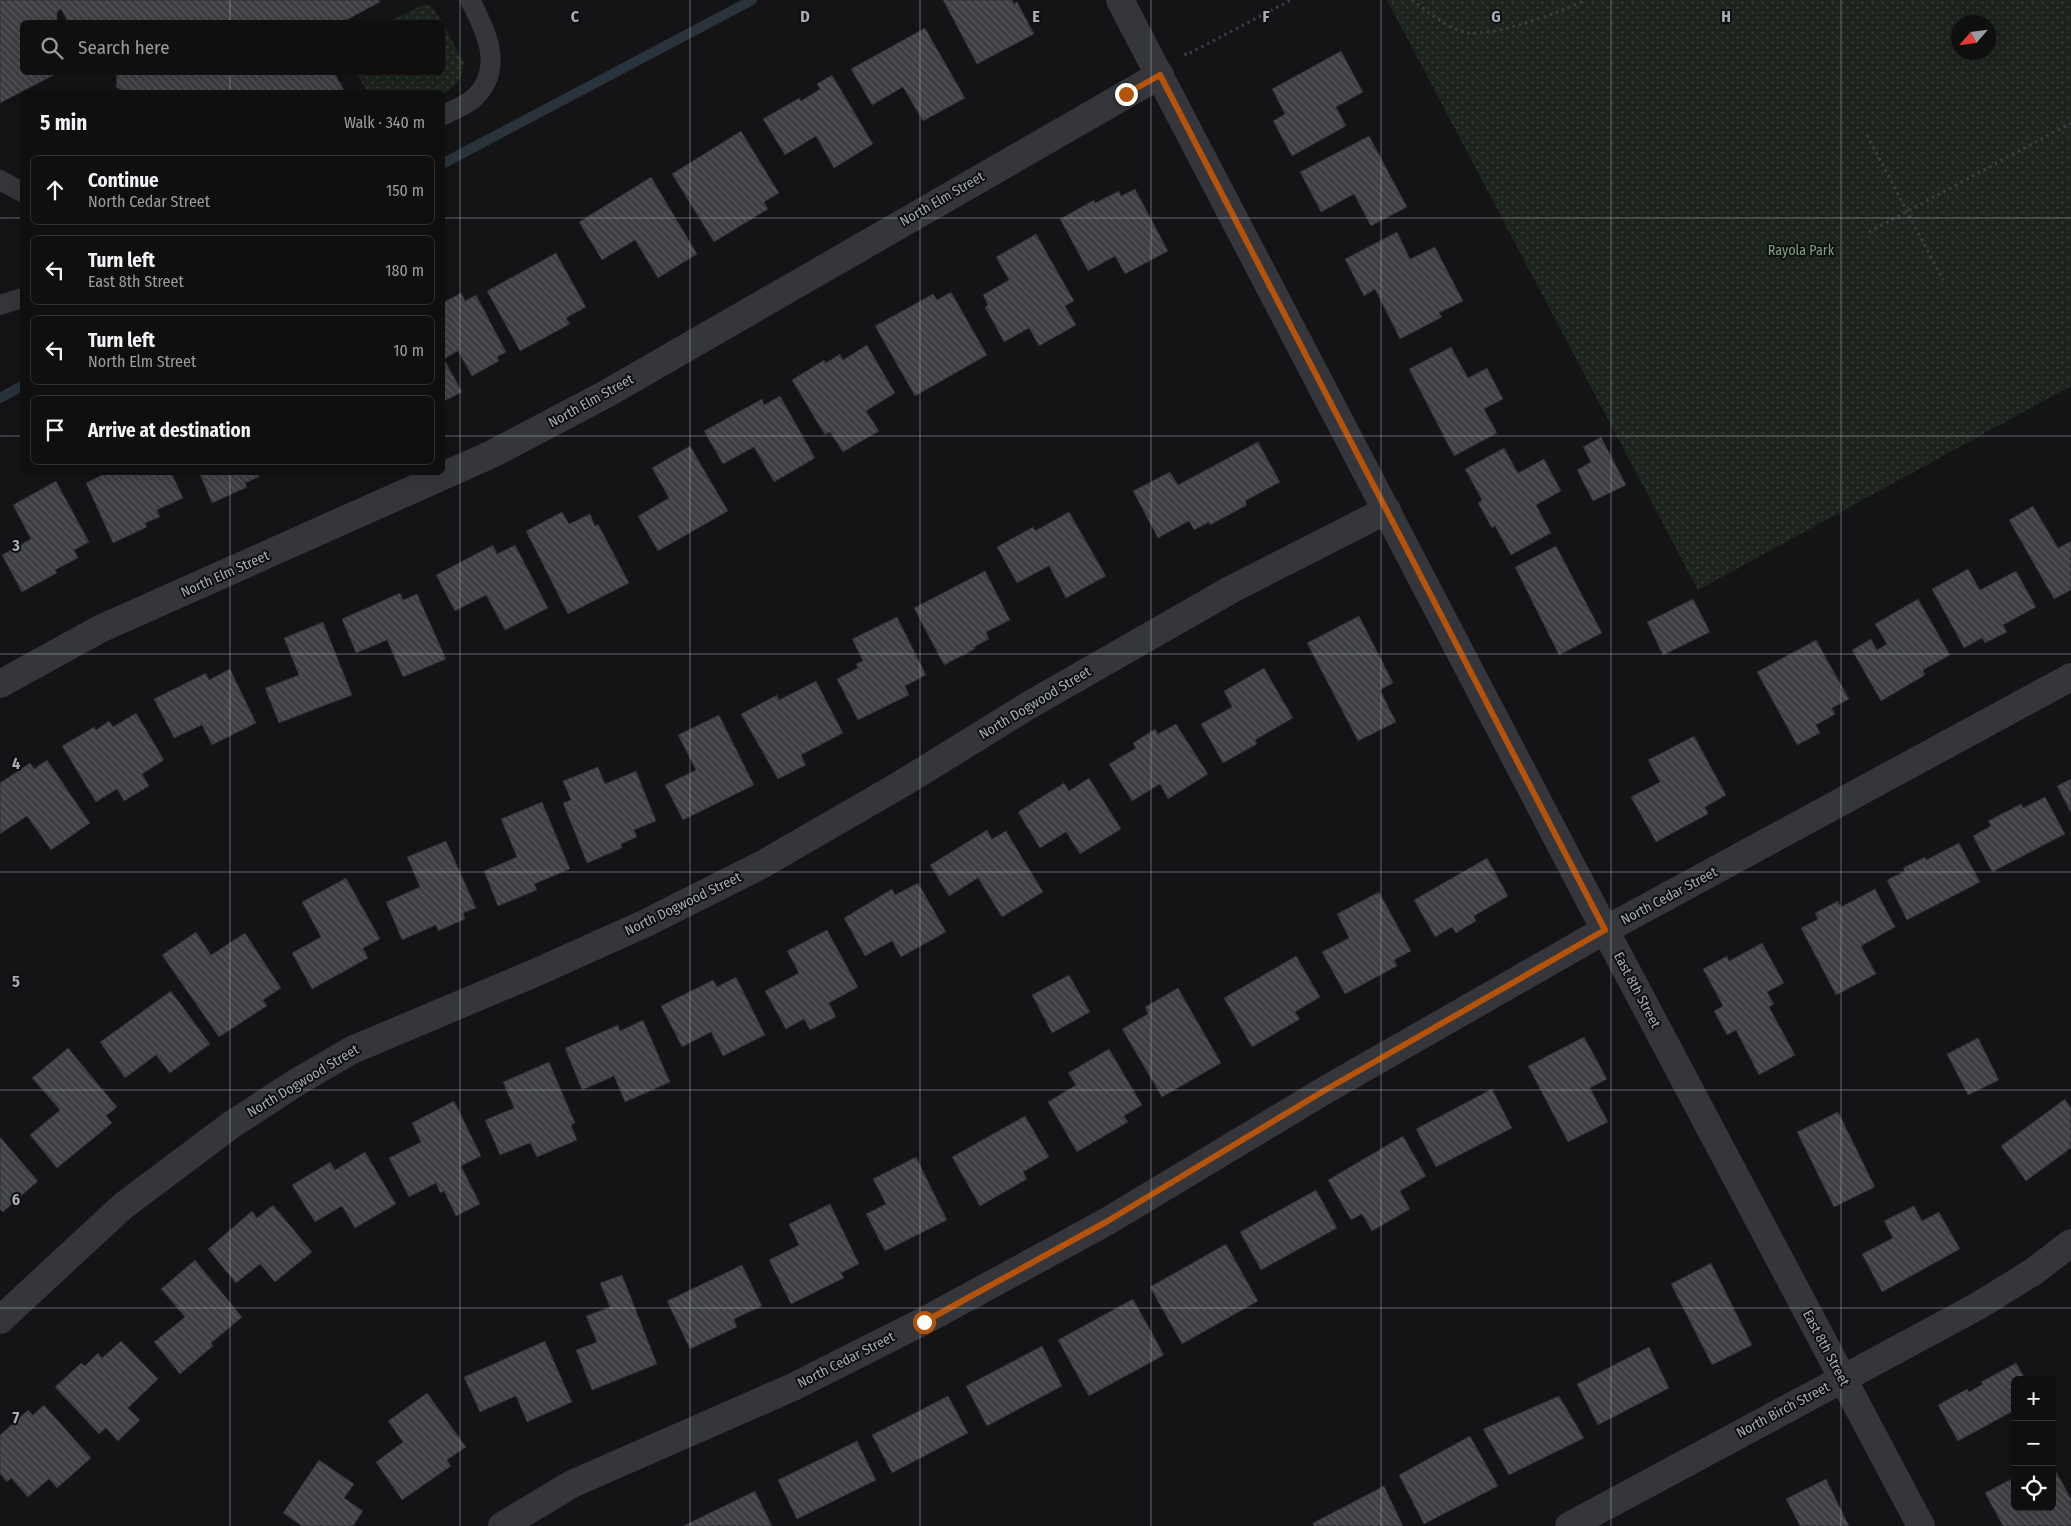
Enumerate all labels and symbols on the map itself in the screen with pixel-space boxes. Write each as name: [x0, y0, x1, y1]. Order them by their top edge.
text: C: [571, 7, 580, 26]
text: D: [800, 7, 810, 26]
text: E: [1032, 7, 1040, 26]
text: F: [1262, 7, 1270, 26]
text: G: [1491, 7, 1501, 26]
text: H: [1721, 7, 1731, 26]
north arrow: [1951, 15, 1996, 60]
route end: [1115, 83, 1138, 106]
street label: North Elm Street: [897, 168, 988, 230]
park label: Rayola Park: [1768, 242, 1835, 259]
street label: North Elm Street: [545, 370, 637, 431]
text: 3: [11, 536, 20, 555]
street label: North Elm Street: [178, 547, 272, 601]
street label: North Dogwood Street: [976, 663, 1094, 743]
text: 4: [12, 754, 20, 773]
street label: North Cedar Street: [1618, 863, 1720, 929]
street label: North Dogwood Street: [622, 868, 744, 940]
street label: East 8th Street: [1610, 949, 1664, 1031]
text: 5: [12, 972, 20, 991]
street label: North Dogwood Street: [244, 1041, 362, 1121]
text: 6: [12, 1190, 20, 1209]
street label: East 8th Street: [1799, 1307, 1853, 1389]
route start: [913, 1311, 936, 1334]
street label: North Cedar Street: [795, 1328, 898, 1392]
street label: North Birch Street: [1734, 1378, 1833, 1442]
text: 7: [13, 1408, 20, 1427]

